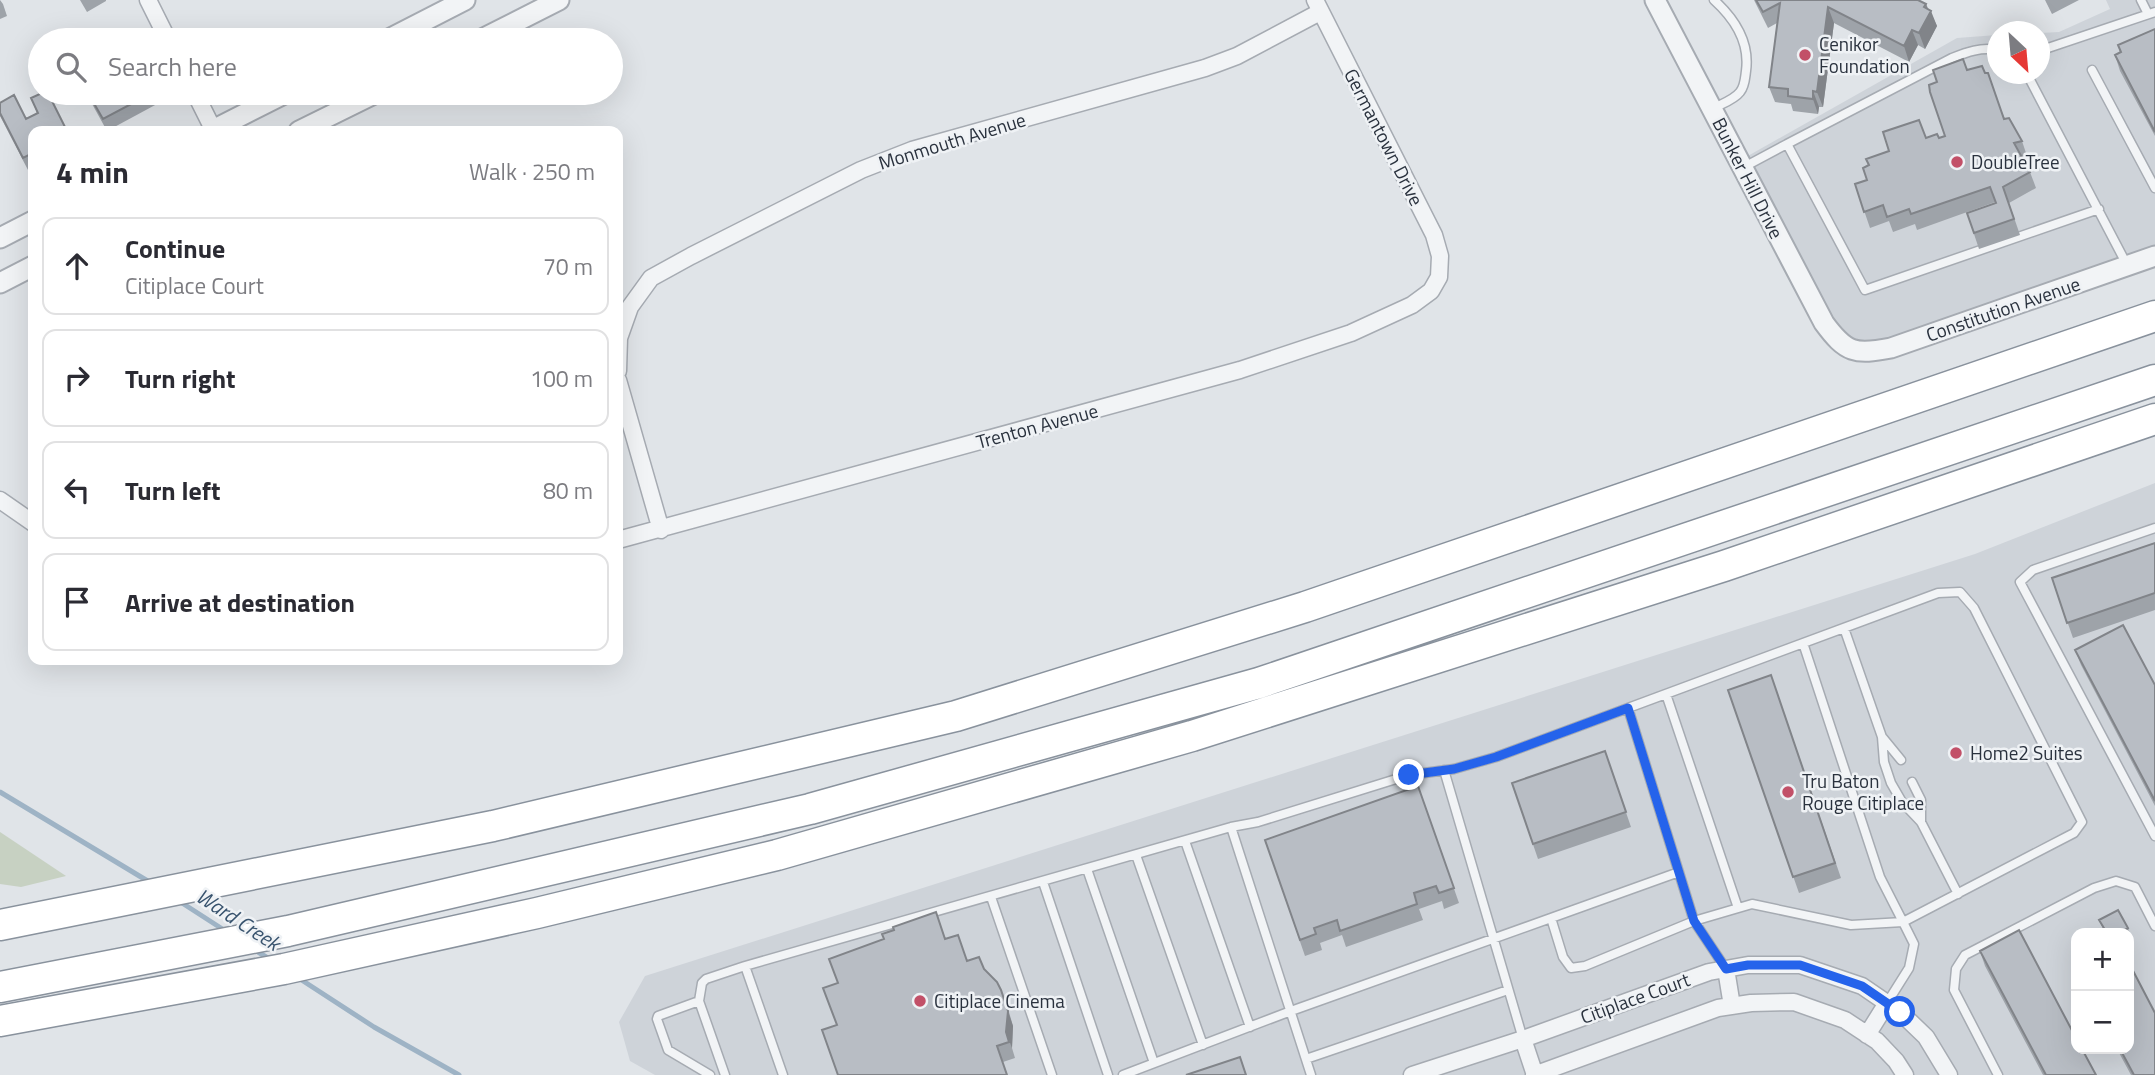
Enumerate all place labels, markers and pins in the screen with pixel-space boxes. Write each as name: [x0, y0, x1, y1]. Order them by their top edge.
place label: Cenikor Foundation: [1819, 29, 1910, 80]
marker: Cenikor Foundation: [1797, 47, 1813, 63]
place label: DoubleTree: [1971, 147, 2060, 176]
marker: DoubleTree: [1949, 154, 1965, 170]
place label: Home2 Suites: [1970, 738, 2083, 767]
marker: Home2 Suites: [1948, 745, 1964, 761]
place label: Tru Baton Rouge Citiplace: [1802, 766, 1924, 817]
marker: Tru Baton Rouge Citiplace: [1780, 784, 1796, 800]
place label: Citiplace Cinema: [934, 986, 1065, 1015]
marker: Citiplace Cinema: [912, 993, 928, 1009]

